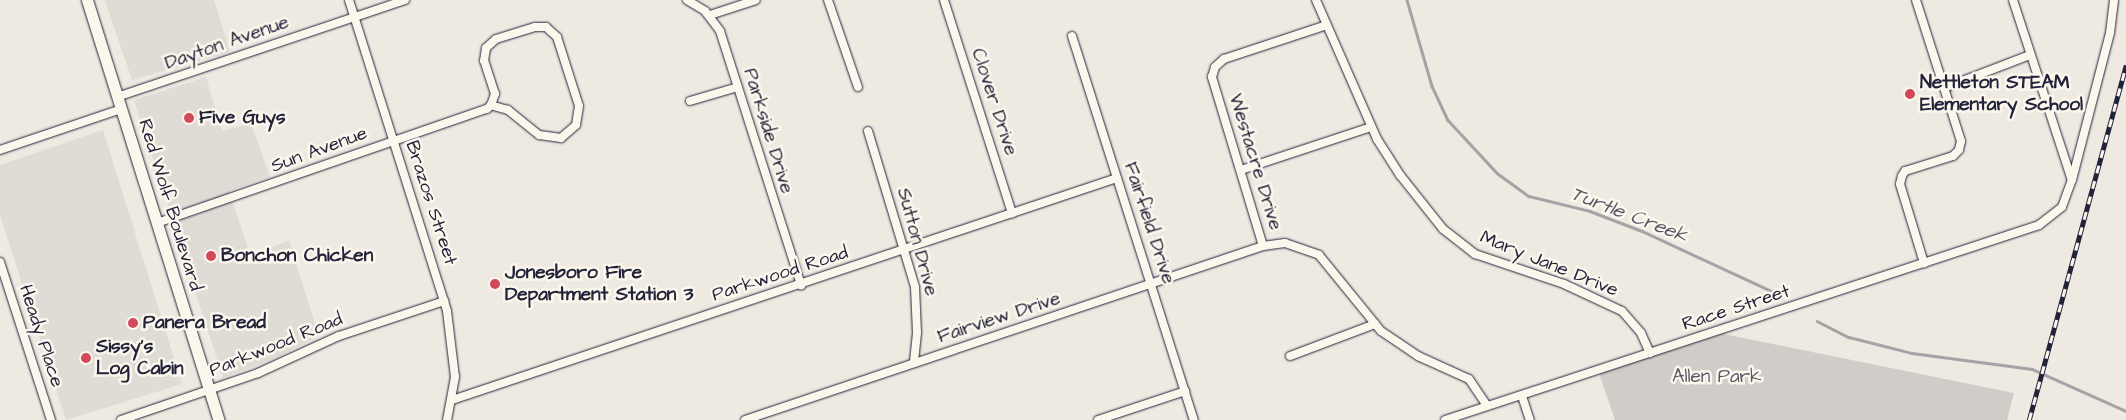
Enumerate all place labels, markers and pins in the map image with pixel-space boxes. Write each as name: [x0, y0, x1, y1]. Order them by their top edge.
place label: Nettleton STEAM Elementary School: [1920, 72, 2083, 116]
marker: Nettleton STEAM Elementary School: [1904, 88, 1916, 100]
place label: Five Guys: [199, 107, 286, 129]
marker: Five Guys: [183, 112, 195, 124]
place label: Bonchon Chicken: [221, 245, 373, 267]
marker: Bonchon Chicken: [205, 250, 217, 262]
place label: Jonesboro Fire Department Station 3: [505, 262, 693, 306]
marker: Jonesboro Fire Department Station 3: [489, 278, 501, 290]
place label: Panera Bread: [143, 312, 266, 334]
marker: Panera Bread: [127, 317, 139, 329]
place label: Sissy's Log Cabin: [96, 336, 183, 380]
marker: Sissy's Log Cabin: [80, 352, 92, 364]

